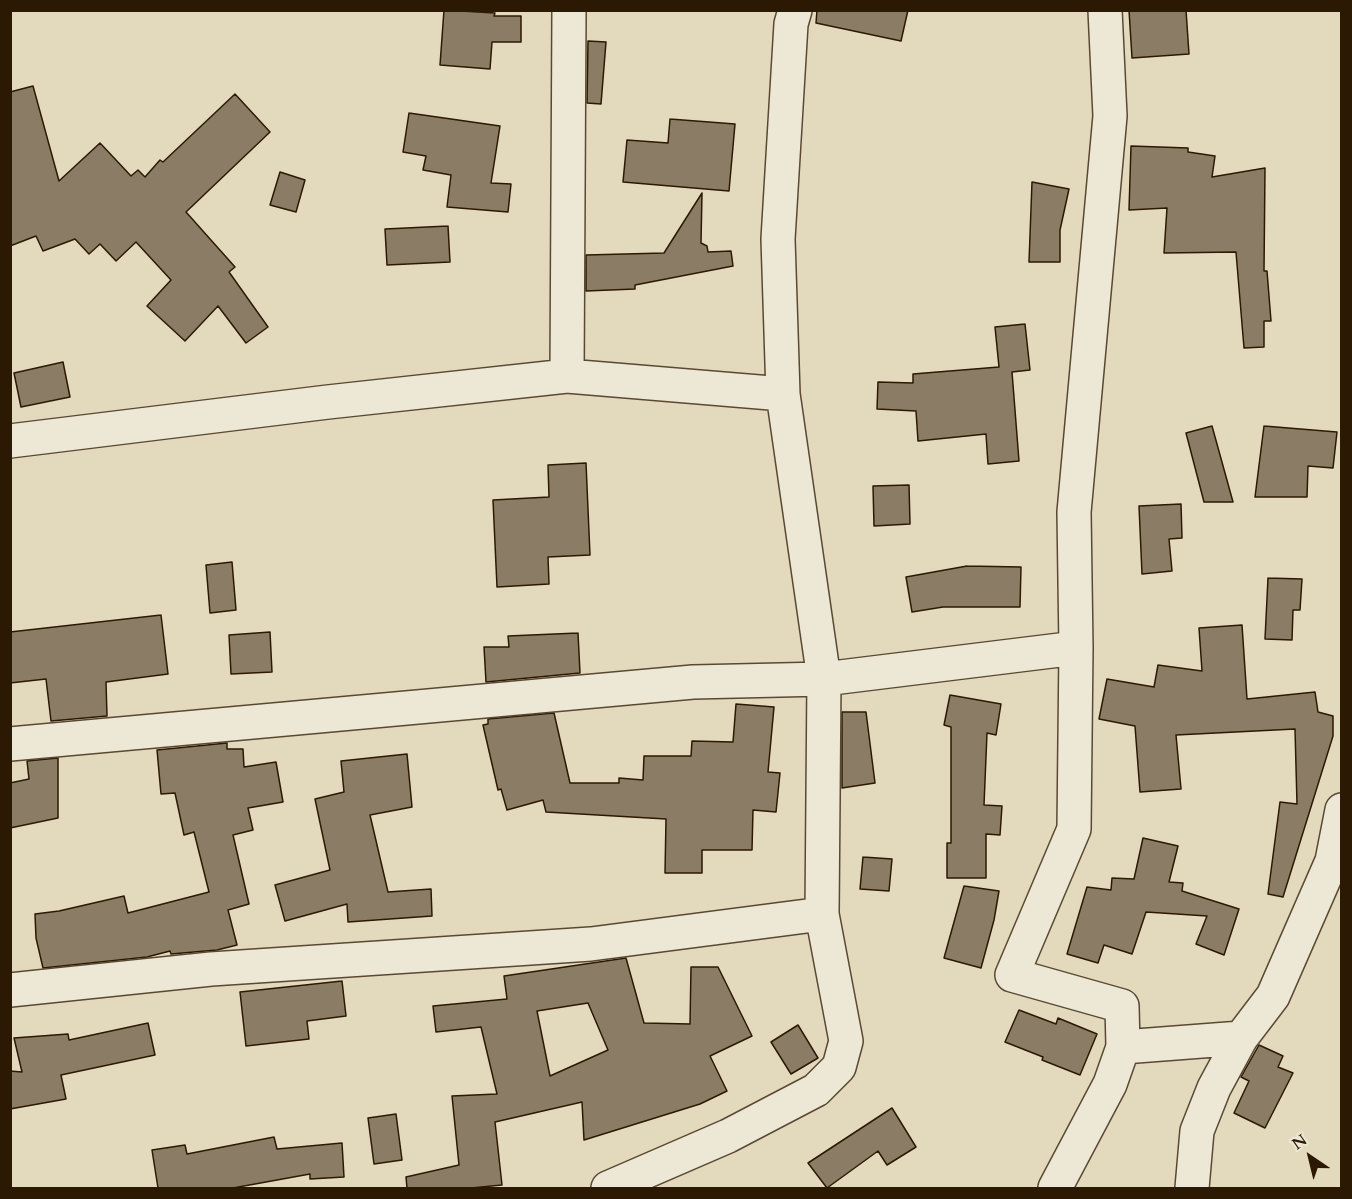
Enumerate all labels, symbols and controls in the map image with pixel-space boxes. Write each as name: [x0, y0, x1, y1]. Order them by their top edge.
north arrow: [1280, 1127, 1340, 1187]
text: N: [1288, 1129, 1312, 1155]

